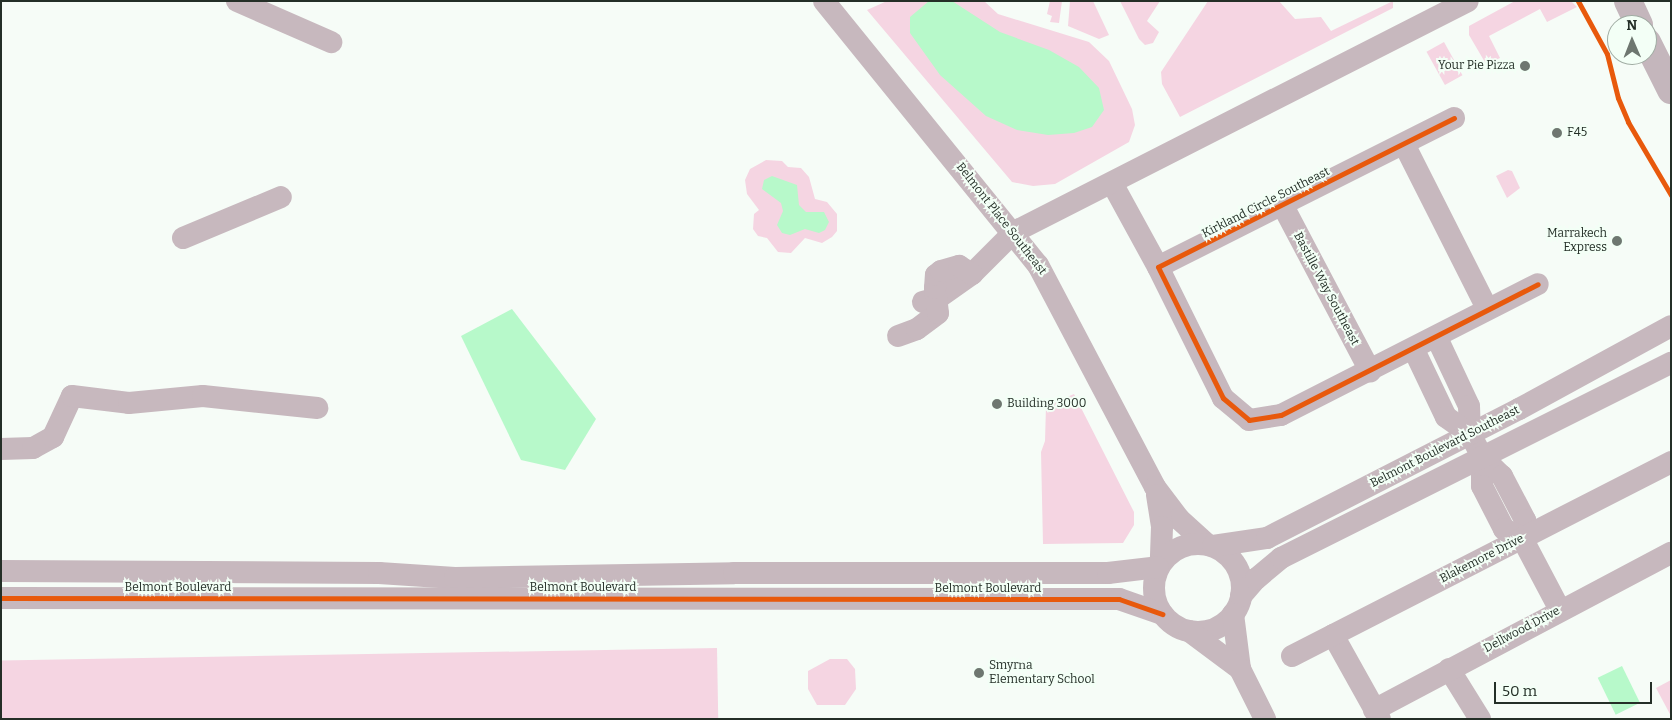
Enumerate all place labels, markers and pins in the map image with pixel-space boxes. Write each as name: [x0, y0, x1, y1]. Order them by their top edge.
place label: Your Pie Pizza: [1438, 59, 1515, 73]
marker: Your Pie Pizza: [1519, 60, 1531, 72]
place label: F45: [1567, 126, 1587, 140]
marker: F45: [1551, 127, 1563, 139]
place label: Marrakech Express: [1547, 227, 1607, 255]
marker: Marrakech Express: [1611, 235, 1623, 247]
place label: Building 3000: [1007, 397, 1086, 411]
marker: Building 3000: [991, 398, 1003, 410]
place label: Smyrna Elementary School: [989, 659, 1095, 687]
marker: Smyrna Elementary School: [973, 667, 985, 679]

